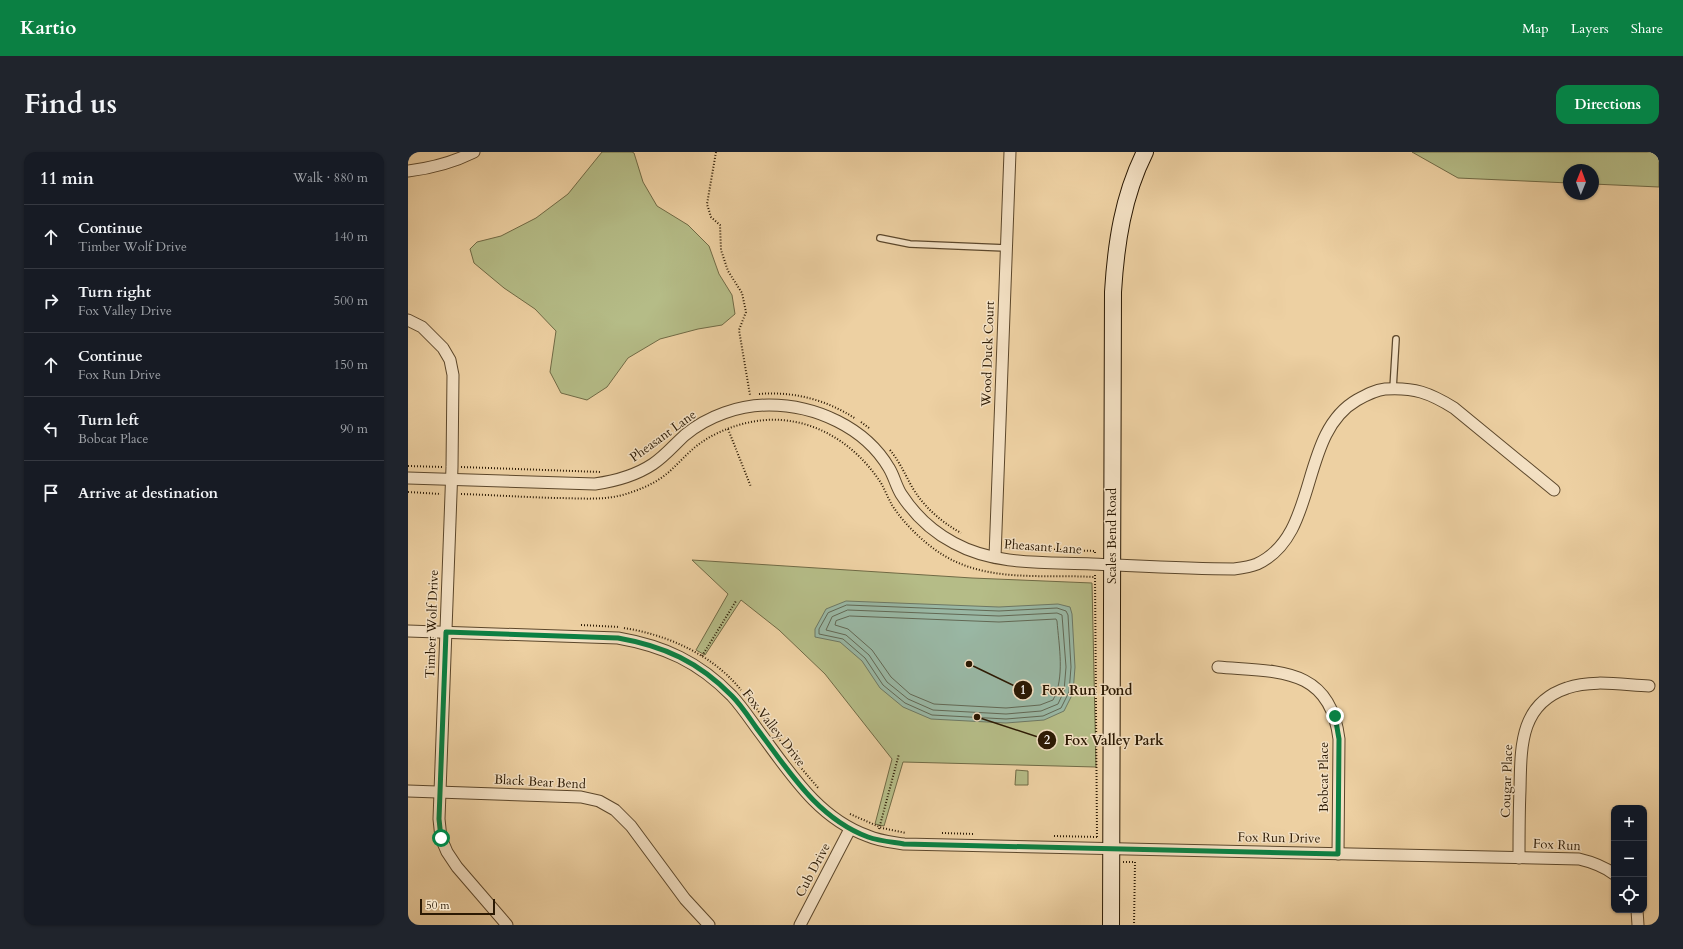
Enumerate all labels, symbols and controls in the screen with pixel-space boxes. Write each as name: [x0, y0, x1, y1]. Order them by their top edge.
text: Kartio: [20, 15, 76, 41]
text: Map: [1522, 19, 1549, 38]
text: Layers: [1571, 19, 1609, 38]
text: Share: [1631, 19, 1663, 38]
text: Find us: [24, 85, 117, 123]
button: Directions: [1556, 85, 1659, 124]
north arrow: [1563, 164, 1599, 200]
text: 11 min: [40, 167, 94, 190]
text: Walk · 880 m: [293, 169, 368, 187]
text: Continue: [78, 218, 143, 238]
icon: ahead: [40, 226, 62, 248]
text: 140 m: [334, 228, 368, 246]
text: Timber Wolf Drive: [78, 238, 187, 256]
text: Turn right: [78, 282, 151, 302]
icon: right: [40, 290, 62, 312]
text: 500 m: [334, 292, 368, 310]
street label: Wood Duck Court: [977, 301, 999, 408]
text: Fox Valley Drive: [78, 302, 172, 320]
text: Continue: [78, 346, 143, 366]
icon: ahead: [40, 354, 62, 376]
text: 150 m: [334, 356, 368, 374]
text: Fox Run Drive: [78, 366, 161, 384]
street label: Pheasant Lane: [626, 406, 700, 466]
text: Turn left: [78, 410, 139, 430]
icon: left: [40, 418, 62, 440]
text: 90 m: [340, 420, 368, 438]
text: Bobcat Place: [78, 430, 148, 448]
icon: arrive: [40, 482, 62, 504]
text: Arrive at destination: [78, 483, 218, 503]
street label: Scales Bend Road: [1103, 488, 1121, 584]
street label: Pheasant Lane: [1003, 535, 1083, 559]
street label: Timber Wolf Drive: [421, 569, 443, 679]
callout: Fox Run Pond: [1013, 677, 1140, 703]
text: Fox Run Pond: [1042, 681, 1133, 700]
text: 1: [1020, 682, 1026, 698]
street label: Fox Valley Drive: [738, 685, 810, 771]
route end: [1326, 707, 1344, 725]
callout: Fox Valley Park: [1037, 727, 1172, 753]
text: Fox Valley Park: [1064, 731, 1164, 750]
text: 2: [1044, 732, 1050, 748]
street label: Bobcat Place: [1315, 742, 1333, 812]
street label: Cougar Place: [1497, 744, 1517, 818]
street label: Black Bear Bend: [494, 771, 586, 793]
map controls: [1611, 805, 1647, 913]
button: +: [1611, 805, 1647, 841]
street label: Fox Run Drive: [1237, 828, 1321, 848]
route start: [432, 829, 450, 847]
street label: Fox Run: [1533, 835, 1582, 855]
street label: Cub Drive: [791, 840, 835, 900]
button: −: [1611, 841, 1647, 877]
button: locate: [1611, 877, 1647, 913]
scale bar: [420, 897, 495, 916]
text: 50 m: [426, 898, 450, 913]

